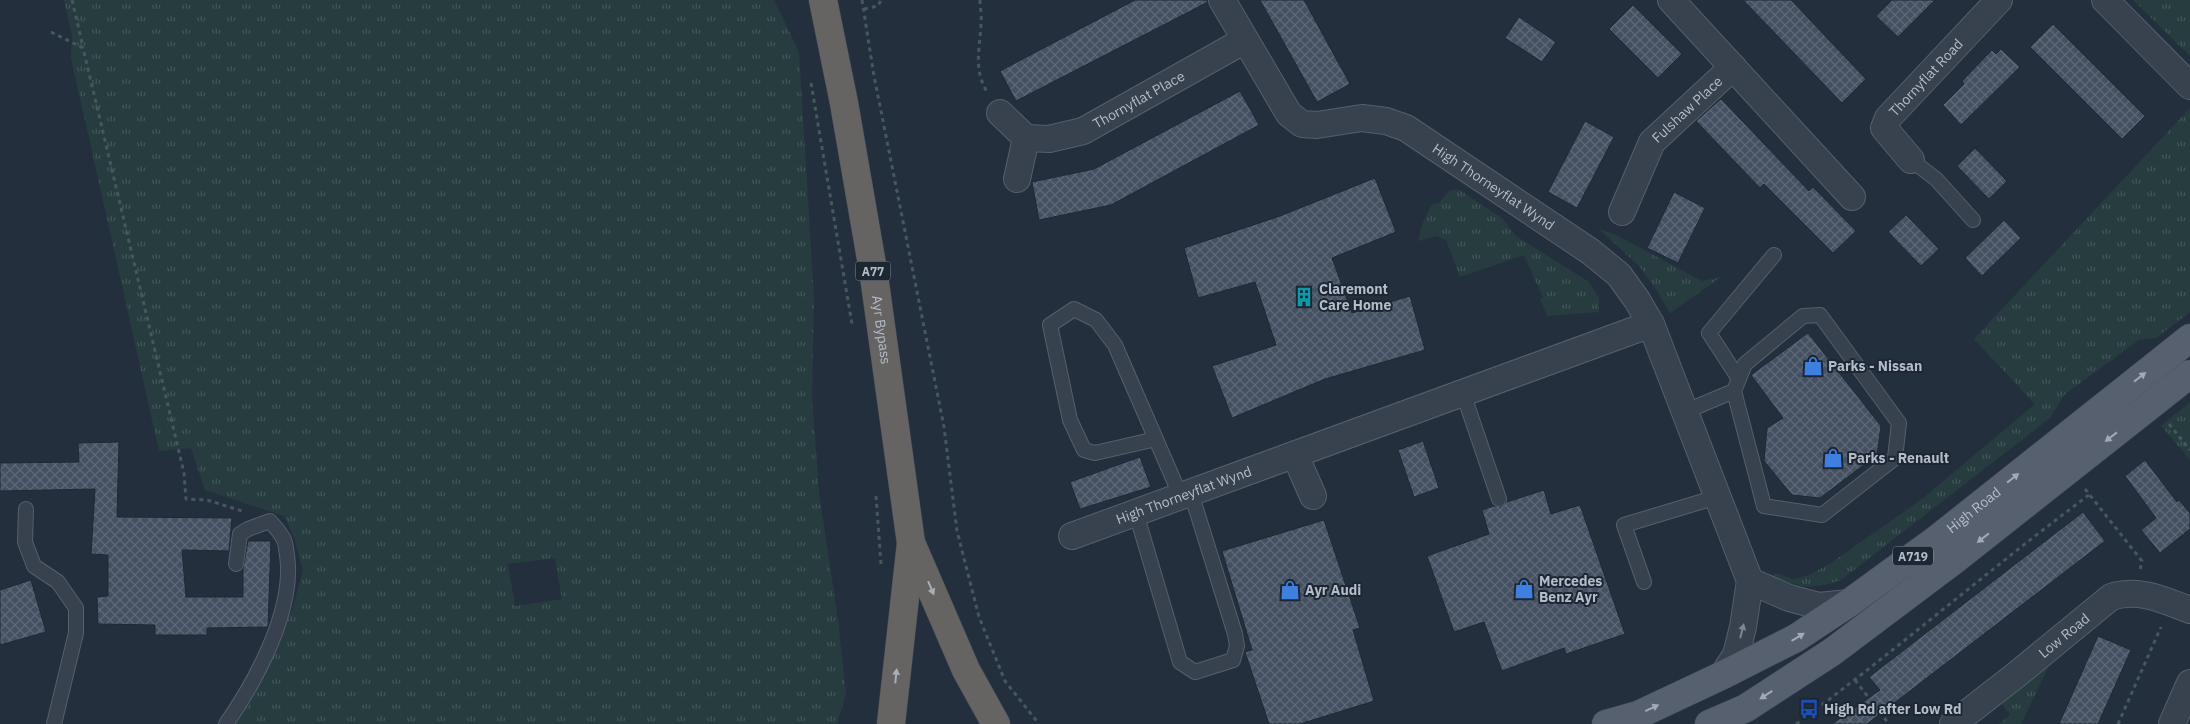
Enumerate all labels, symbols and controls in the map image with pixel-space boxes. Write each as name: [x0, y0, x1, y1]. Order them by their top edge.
street label: Thornyflat Road: [1885, 35, 1967, 120]
street label: Thornyflat Place: [1090, 67, 1188, 133]
street label: Fulshaw Place: [1648, 72, 1726, 147]
street label: High Thorneyflat Wynd: [1429, 139, 1558, 234]
road number: A77: [856, 262, 890, 280]
place label: Claremont Care Home: [1319, 280, 1391, 314]
building icon: Claremont Care Home: [1293, 286, 1315, 308]
street label: Ayr Bypass: [868, 294, 895, 366]
shop icon: Parks - Nissan: [1802, 355, 1824, 377]
place label: Parks - Nissan: [1828, 357, 1922, 375]
one-way arrow: [2133, 372, 2146, 383]
one-way arrow: [2104, 432, 2117, 443]
shop icon: Parks - Renault: [1822, 447, 1844, 469]
place label: Parks - Renault: [1848, 449, 1949, 467]
street label: High Thorneyflat Wynd: [1113, 462, 1254, 528]
one-way arrow: [2006, 473, 2019, 484]
street label: High Road: [1943, 483, 2004, 537]
one-way arrow: [1976, 533, 1990, 543]
road number: A719: [1893, 546, 1933, 566]
place label: Mercedes Benz Ayr: [1539, 572, 1602, 606]
shop icon: Mercedes Benz Ayr: [1513, 578, 1535, 600]
shop icon: Ayr Audi: [1279, 579, 1301, 601]
one-way arrow: [927, 581, 935, 595]
place label: Ayr Audi: [1305, 581, 1361, 599]
street label: Low Road: [2035, 609, 2093, 662]
one-way arrow: [1738, 623, 1746, 638]
one-way arrow: [1791, 632, 1804, 641]
one-way arrow: [892, 667, 900, 683]
one-way arrow: [1760, 690, 1773, 699]
bus stop icon: High Rd after Low Rd: [1798, 698, 1820, 720]
place label: High Rd after Low Rd: [1824, 700, 1962, 718]
one-way arrow: [1645, 704, 1659, 712]

